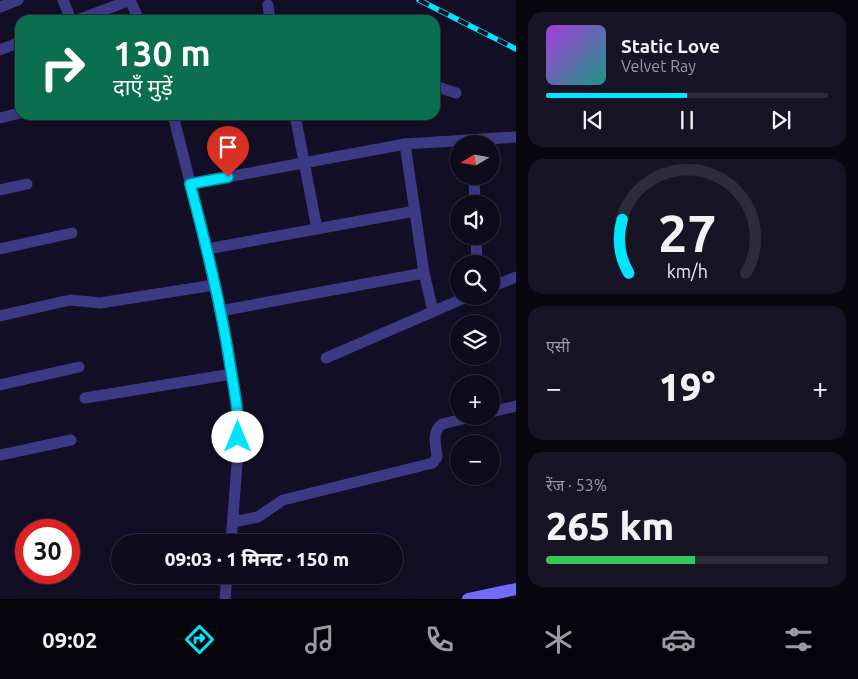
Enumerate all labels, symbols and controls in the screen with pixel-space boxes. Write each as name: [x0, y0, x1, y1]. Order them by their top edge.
text: 130 m: [113, 33, 211, 73]
icon: right: [30, 35, 95, 100]
text: Static Love: [621, 35, 720, 57]
text: Velvet Ray: [621, 57, 696, 75]
text: दाएँ मुड़ें: [113, 74, 173, 99]
icon: previous: [579, 106, 607, 134]
icon: pause: [673, 106, 701, 134]
icon: next: [767, 106, 795, 134]
pin: [207, 126, 249, 177]
icon: arrive: [214, 133, 242, 161]
north arrow: [450, 135, 500, 185]
map controls: [450, 135, 500, 485]
button: sound: [450, 195, 500, 245]
text: 27: [658, 204, 716, 262]
button: search: [450, 255, 500, 305]
text: km/h: [666, 261, 708, 281]
button: layers: [450, 315, 500, 365]
text: एसी: [546, 337, 570, 355]
text: 19°: [659, 366, 715, 408]
text: −: [546, 372, 562, 403]
text: +: [812, 372, 828, 403]
button: +: [450, 375, 500, 425]
position arrow: [211, 410, 263, 462]
button: −: [450, 435, 500, 485]
text: रेंज · 53%: [546, 476, 607, 494]
text: 265 km: [546, 505, 674, 547]
speed limit sign: 30: [15, 519, 80, 584]
text: 09:03 · 1 मिनट · 150 m: [165, 548, 349, 570]
icon: directions: [182, 622, 217, 657]
icon: music: [302, 622, 337, 657]
icon: phone: [422, 622, 457, 657]
icon: climate: [541, 622, 576, 657]
icon: car: [661, 622, 696, 657]
icon: filters: [781, 622, 816, 657]
text: 09:02: [42, 627, 97, 652]

